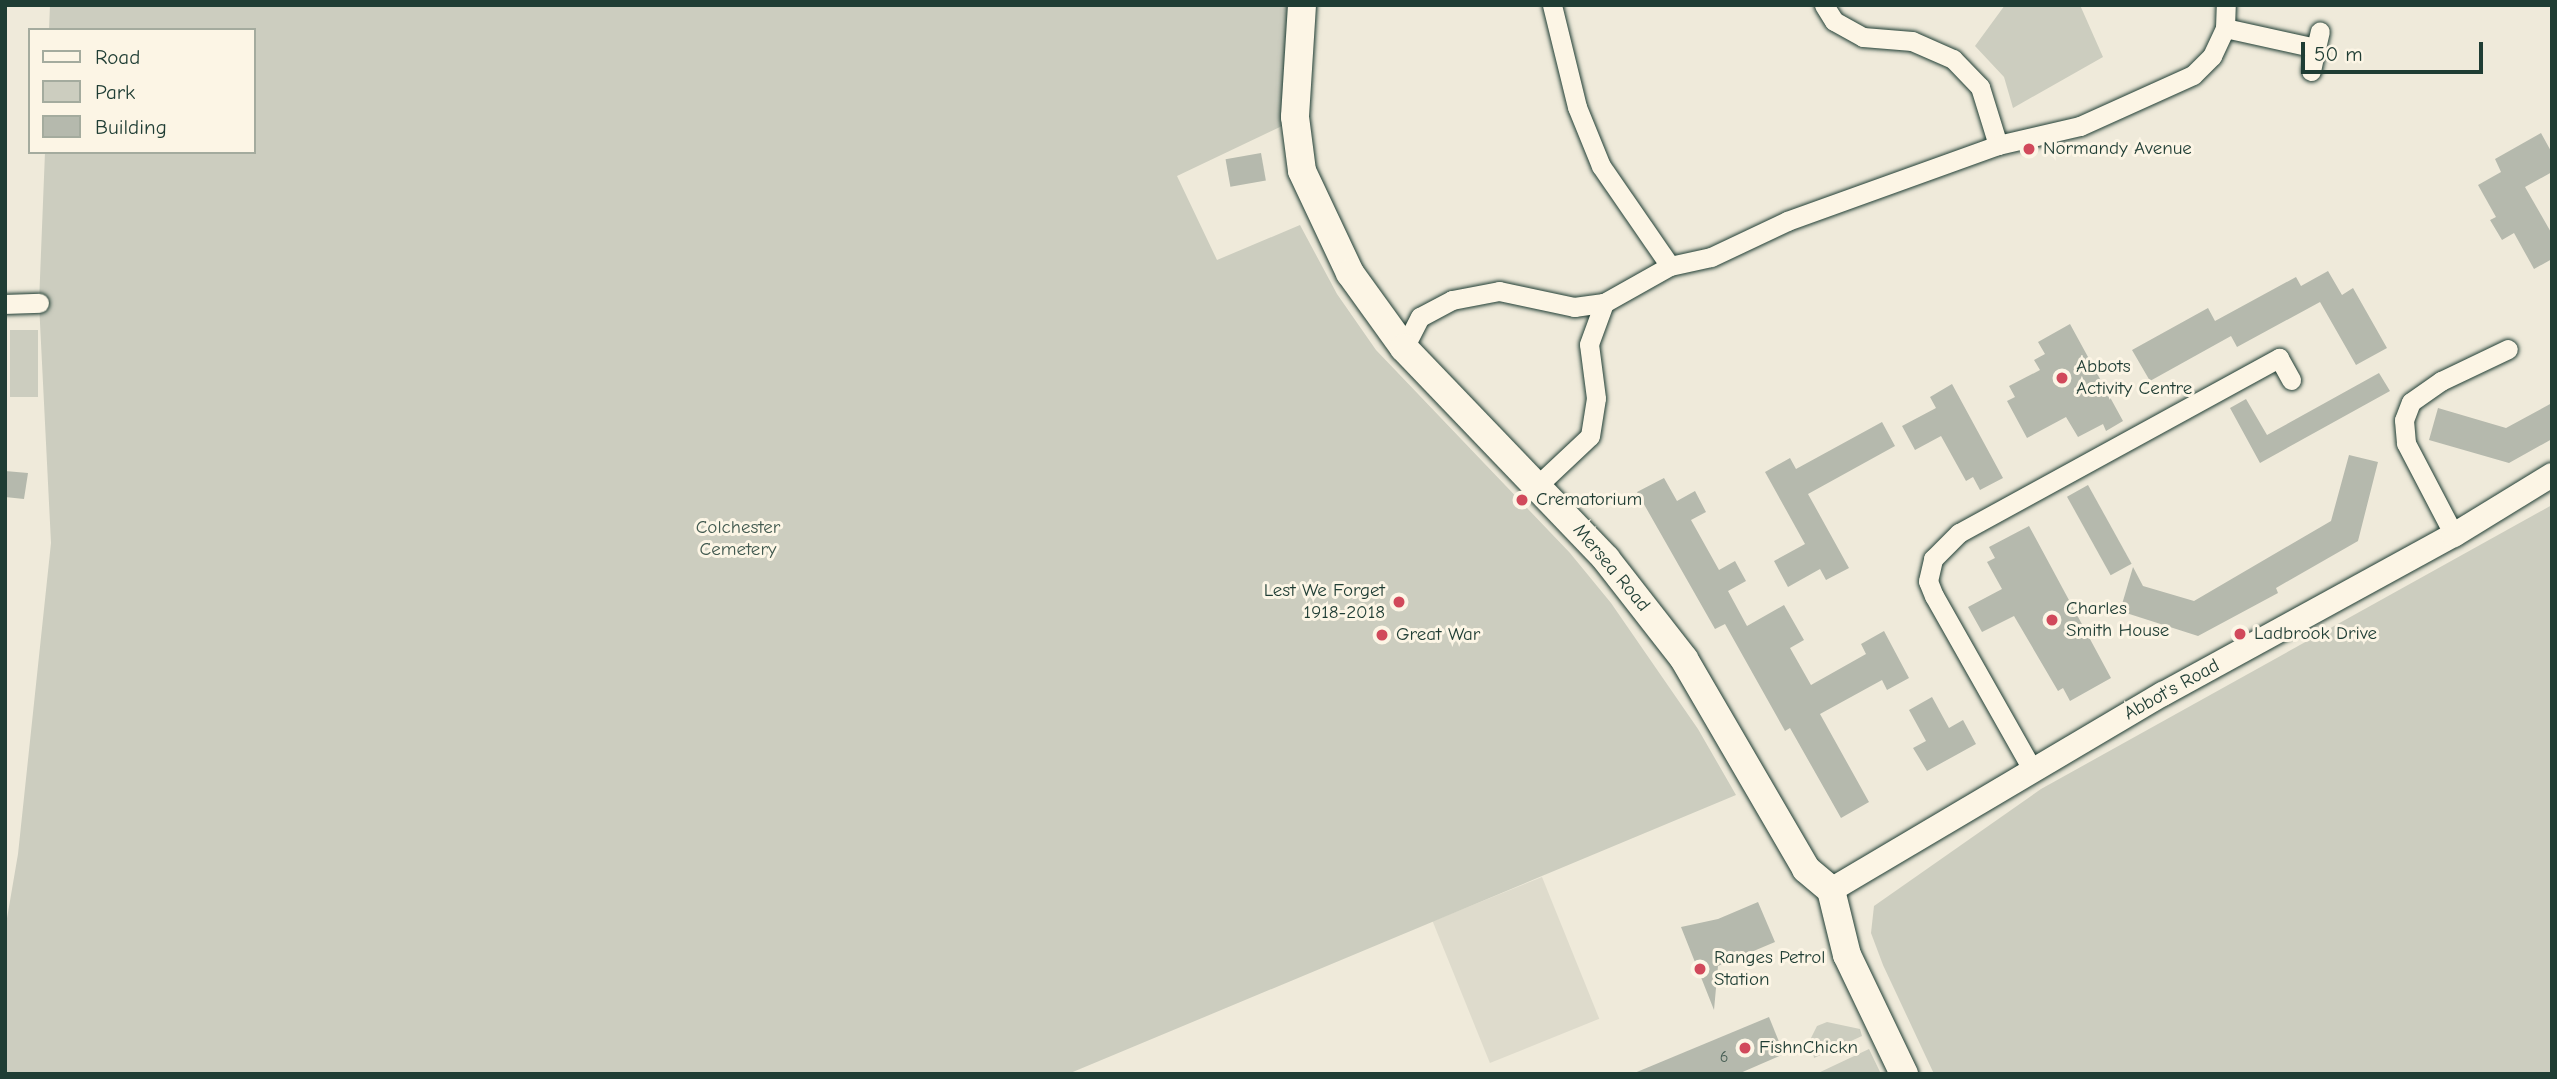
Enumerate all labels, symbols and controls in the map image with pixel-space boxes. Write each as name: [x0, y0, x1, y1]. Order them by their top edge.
legend: [28, 28, 256, 154]
scale bar: [2305, 28, 2487, 72]
text: 50 m: [2314, 42, 2363, 66]
text: Road: [95, 45, 140, 69]
text: Park: [95, 80, 135, 104]
text: Building: [95, 115, 167, 139]
place label: Normandy Avenue: [2043, 138, 2192, 160]
marker: Normandy Avenue: [2021, 141, 2037, 157]
place label: Abbots Activity Centre: [2076, 356, 2192, 400]
marker: Abbots Activity Centre: [2054, 370, 2070, 386]
place label: Crematorium: [1536, 489, 1642, 511]
marker: Crematorium: [1514, 492, 1530, 508]
park label: Colchester Cemetery: [696, 517, 780, 561]
street label: Mersea Road: [1568, 519, 1654, 617]
place label: Lest We Forget 1918-2018: [1264, 580, 1385, 624]
marker: Lest We Forget 1918-2018: [1391, 594, 1407, 610]
place label: Charles Smith House: [2066, 598, 2169, 642]
marker: Charles Smith House: [2044, 612, 2060, 628]
place label: Ladbrook Drive: [2254, 623, 2377, 645]
place label: Great War: [1396, 624, 1480, 646]
marker: Ladbrook Drive: [2232, 626, 2248, 642]
marker: Great War: [1374, 627, 1390, 643]
street label: Abbot's Road: [2120, 654, 2224, 726]
place label: Ranges Petrol Station: [1714, 947, 1825, 991]
marker: Ranges Petrol Station: [1692, 961, 1708, 977]
place label: FishnChickn: [1759, 1037, 1858, 1059]
marker: FishnChickn: [1737, 1040, 1753, 1056]
house number: 6: [1720, 1047, 1728, 1067]

